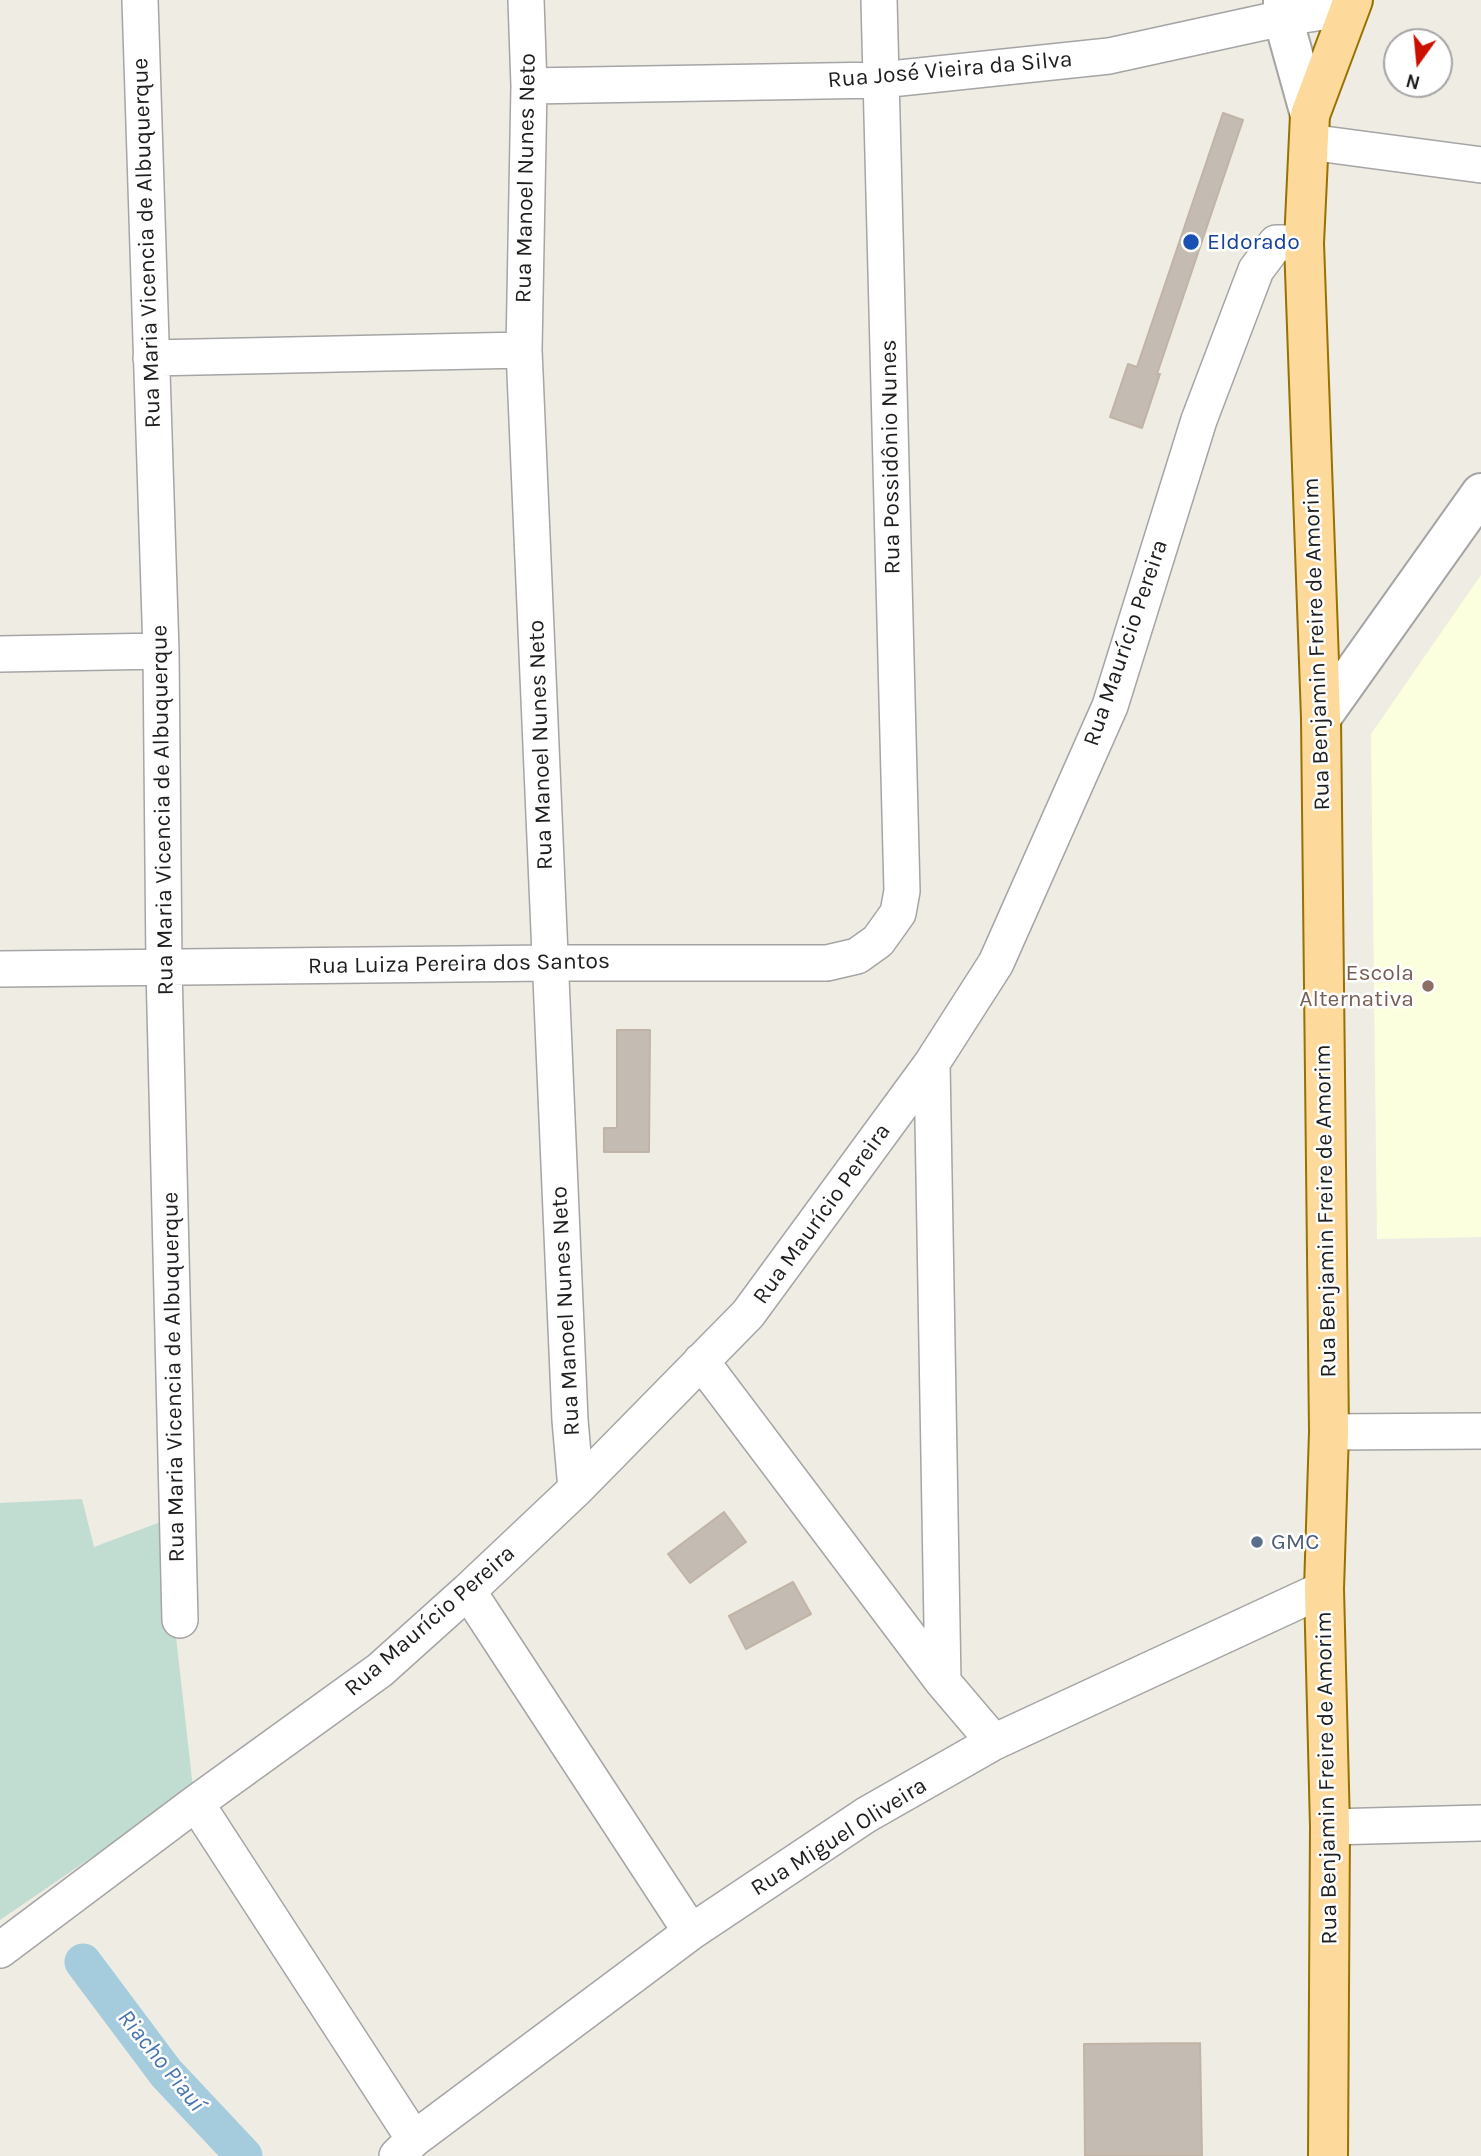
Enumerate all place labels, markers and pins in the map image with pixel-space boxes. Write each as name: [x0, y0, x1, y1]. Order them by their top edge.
place label: Eldorado: [1207, 228, 1300, 256]
marker: Eldorado: [1181, 232, 1201, 252]
place label: Escola Alternativa: [1299, 959, 1414, 1013]
marker: Escola Alternativa: [1420, 978, 1436, 994]
place label: GMC: [1271, 1528, 1319, 1556]
marker: GMC: [1249, 1534, 1265, 1550]

